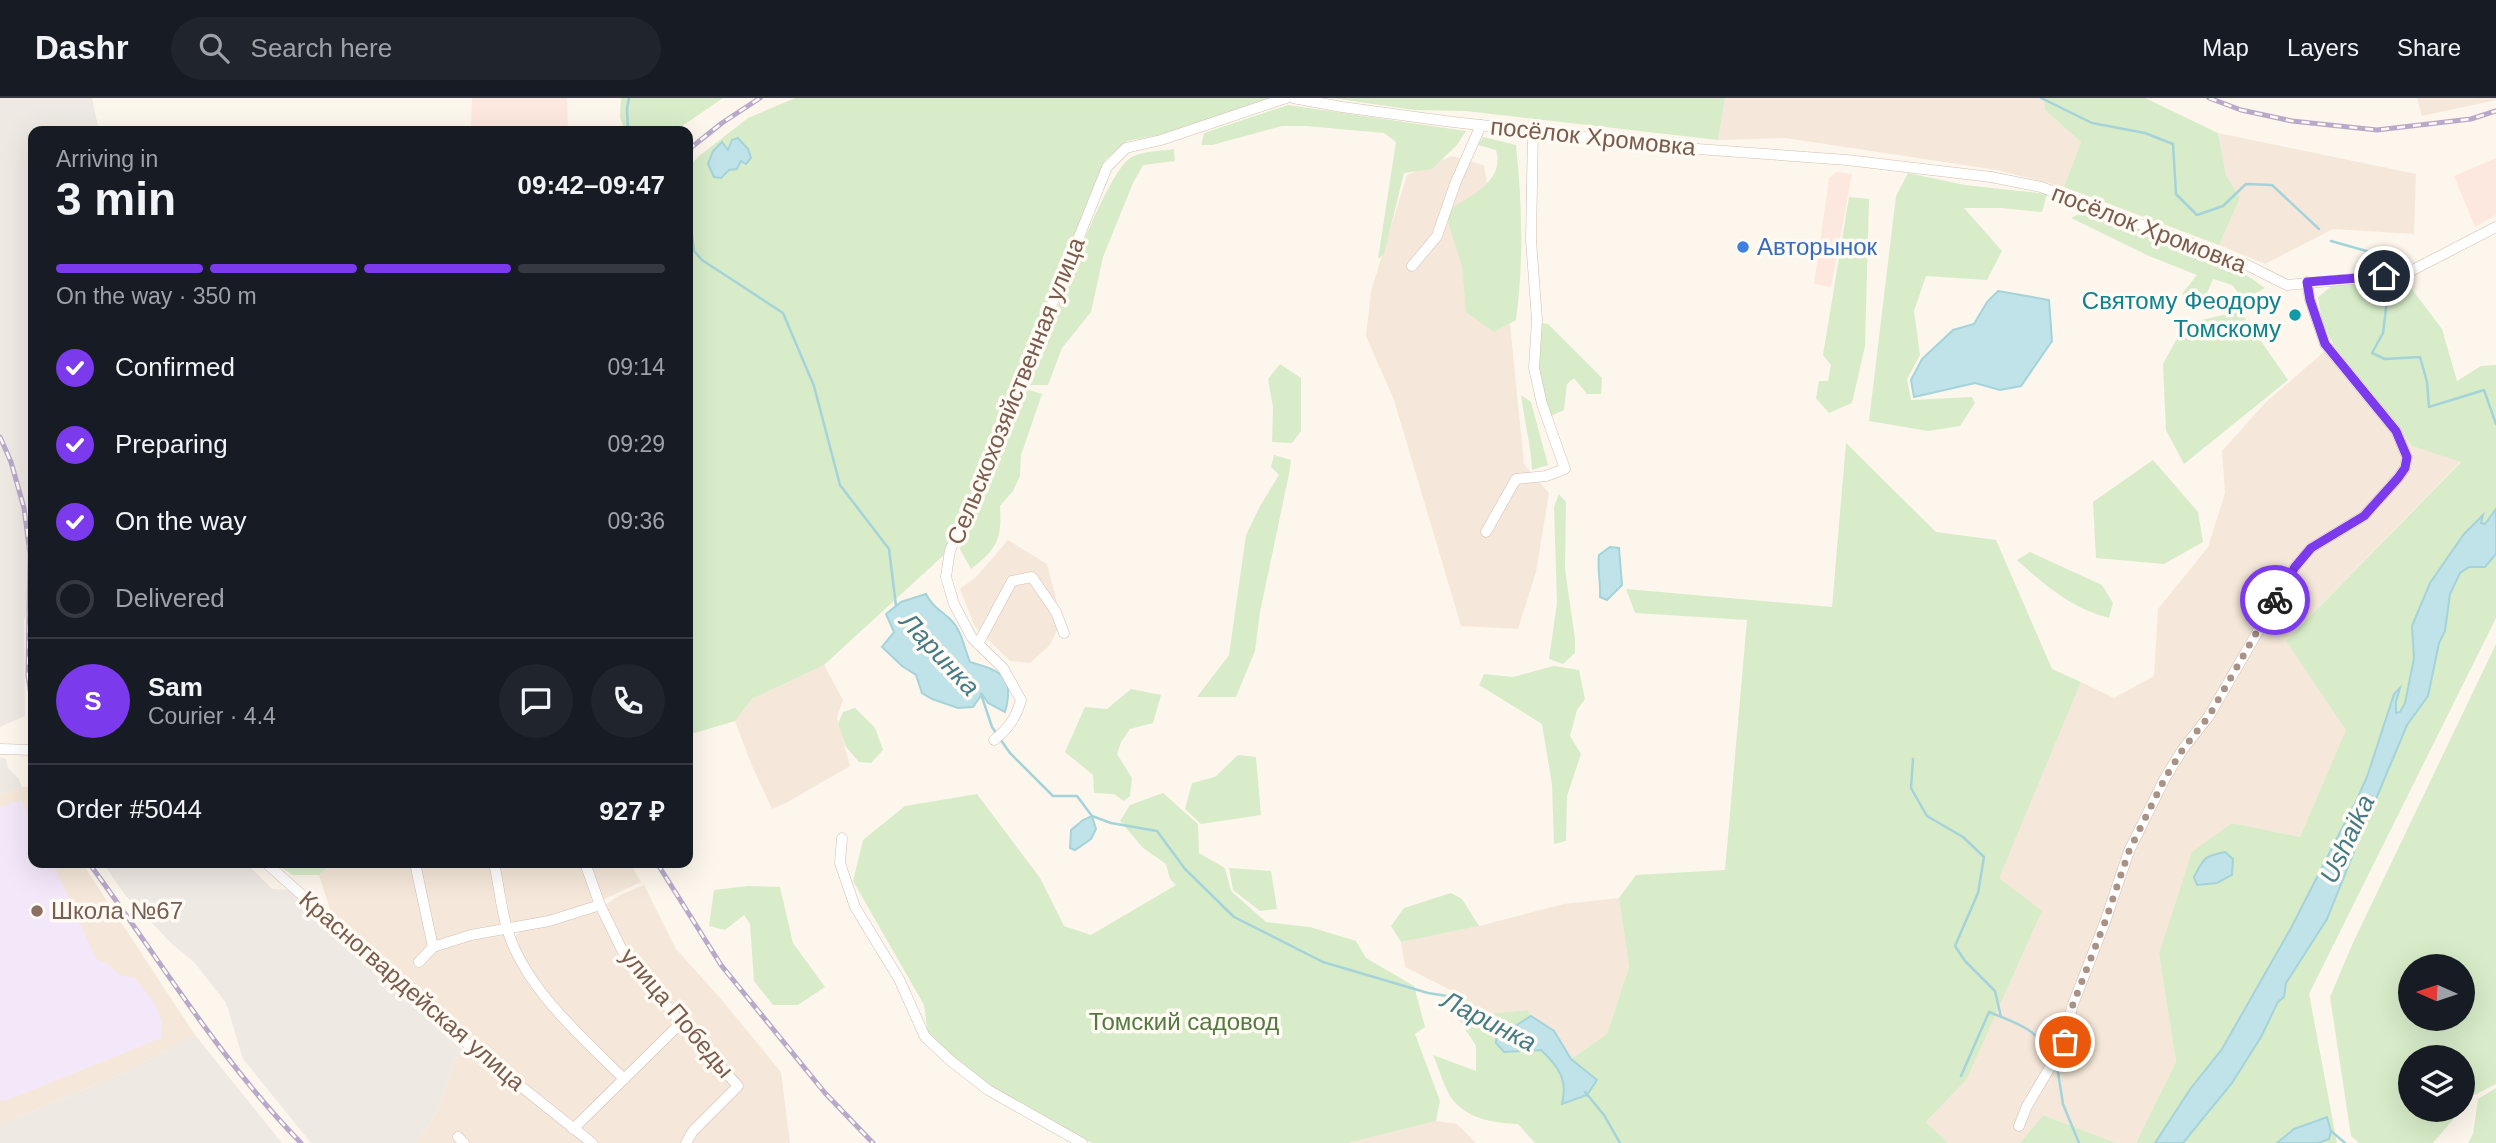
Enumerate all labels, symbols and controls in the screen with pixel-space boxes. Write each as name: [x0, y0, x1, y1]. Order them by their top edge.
search box: [171, 17, 661, 80]
text: Dashr: [35, 29, 129, 66]
icon: search: [195, 29, 233, 67]
text: Search here: [251, 33, 392, 63]
text: Map: [2202, 34, 2249, 61]
text: Layers: [2287, 34, 2359, 61]
text: Share: [2397, 34, 2461, 61]
street label: посёлок Хромовка: [1489, 112, 1698, 161]
text: Arriving in: [56, 146, 158, 172]
text: 09:42–09:47: [518, 170, 665, 200]
text: 3 min: [56, 173, 176, 225]
street label: посёлок Хромовка: [2048, 179, 2251, 278]
street label: Сельскохозяйственная улица: [941, 233, 1090, 548]
place label: Авторынок: [1757, 233, 1878, 260]
marker: Авторынок: [1735, 239, 1751, 255]
pin: [2354, 246, 2414, 306]
icon: home: [2365, 257, 2403, 295]
text: On the way · 350 m: [56, 283, 257, 309]
place label: Святому Феодору Томскому: [2082, 287, 2281, 342]
marker: Святому Феодору Томскому: [2287, 307, 2303, 323]
icon: check: [56, 349, 94, 387]
text: Confirmed: [115, 352, 235, 382]
text: 09:14: [607, 354, 665, 380]
icon: check: [56, 426, 94, 464]
text: Preparing: [115, 429, 228, 459]
text: 09:29: [607, 431, 665, 457]
icon: check: [56, 503, 94, 541]
text: On the way: [115, 506, 247, 536]
text: 09:36: [607, 508, 665, 534]
courier: [2240, 565, 2310, 635]
icon: bike: [2256, 581, 2294, 619]
text: Delivered: [115, 583, 225, 613]
water label: Ларинка: [893, 605, 986, 702]
button: chat: [499, 664, 573, 738]
button: phone: [591, 664, 665, 738]
text: Sam: [148, 672, 203, 702]
text: S: [84, 686, 102, 716]
text: Courier · 4.4: [148, 703, 276, 729]
water label: Ushaika: [2314, 790, 2380, 888]
text: Order #5044: [56, 794, 202, 824]
text: 927 ₽: [599, 796, 665, 826]
street label: Красногвардейская улица: [294, 885, 531, 1096]
place label: Школа №67: [51, 897, 183, 924]
marker: Школа №67: [29, 903, 45, 919]
street label: улица Победы: [615, 942, 739, 1083]
north arrow: [2398, 954, 2474, 1031]
map controls: [2398, 954, 2475, 1122]
water label: Ларинка: [1435, 984, 1541, 1058]
park label: Томский садовод: [1089, 1008, 1279, 1035]
pin: [2035, 1012, 2095, 1072]
icon: bag: [2046, 1023, 2084, 1061]
button: layers: [2398, 1045, 2475, 1122]

